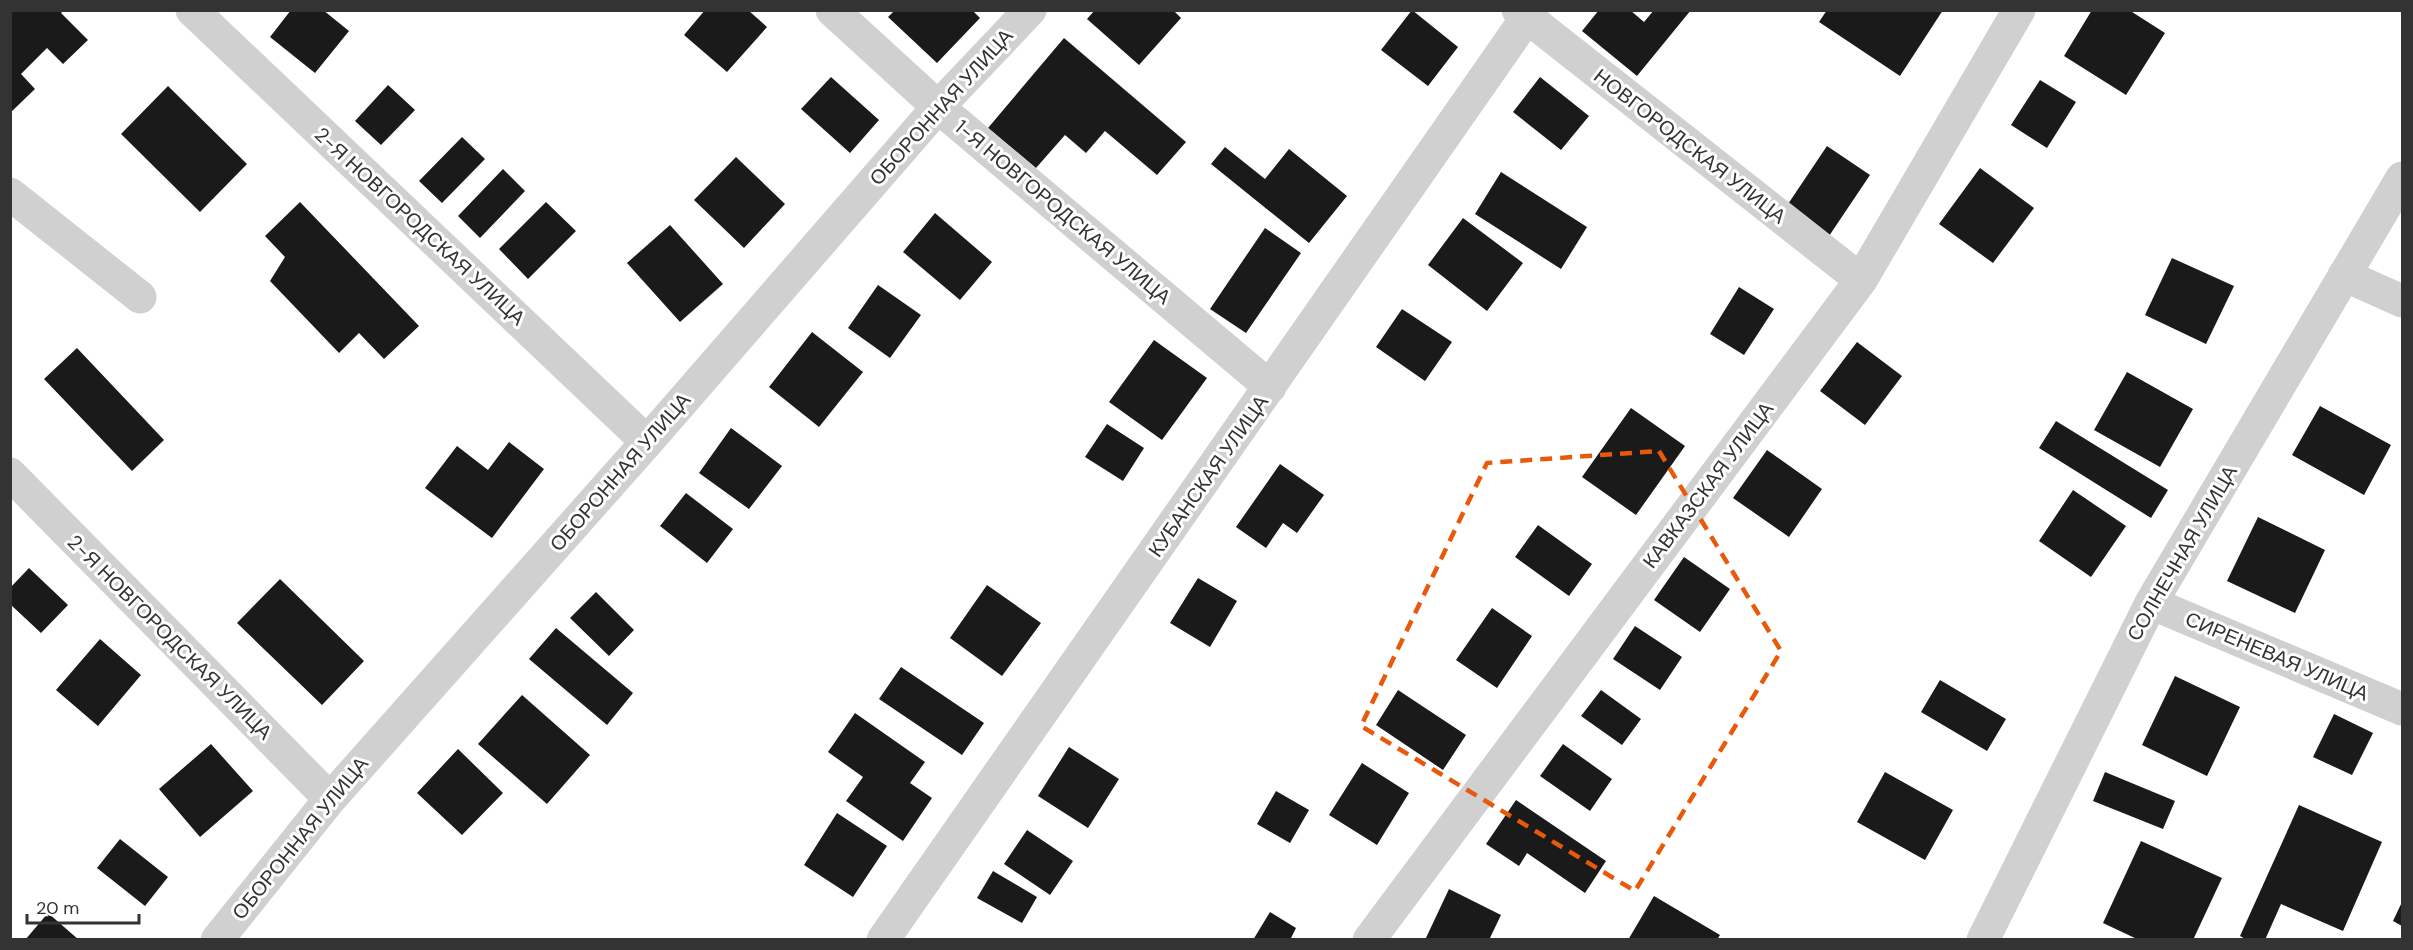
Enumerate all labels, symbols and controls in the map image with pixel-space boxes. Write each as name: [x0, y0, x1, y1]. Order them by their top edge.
street label: ОБОРОННАЯ УЛИЦА: [864, 23, 1019, 191]
street label: НОВГОРОДСКАЯ УЛИЦА: [1589, 63, 1792, 230]
street label: 1-Я НОВГОРОДСКАЯ УЛИЦА: [950, 114, 1177, 310]
street label: 2-Я НОВГОРОДСКАЯ УЛИЦА: [309, 121, 531, 331]
street label: ОБОРОННАЯ УЛИЦА: [544, 387, 697, 557]
street label: КУБАНСКАЯ УЛИЦА: [1142, 389, 1274, 562]
street label: КАВКАЗСКАЯ УЛИЦА: [1637, 396, 1780, 573]
street label: СОЛНЕЧНАЯ УЛИЦА: [2121, 460, 2243, 646]
street label: 2-Я НОВГОРОДСКАЯ УЛИЦА: [62, 529, 278, 745]
street label: СИРЕНЕВАЯ УЛИЦА: [2181, 606, 2373, 707]
street label: ОБОРОННАЯ УЛИЦА: [226, 751, 374, 925]
scale bar: [27, 887, 140, 925]
text: 20 m: [36, 896, 79, 920]

